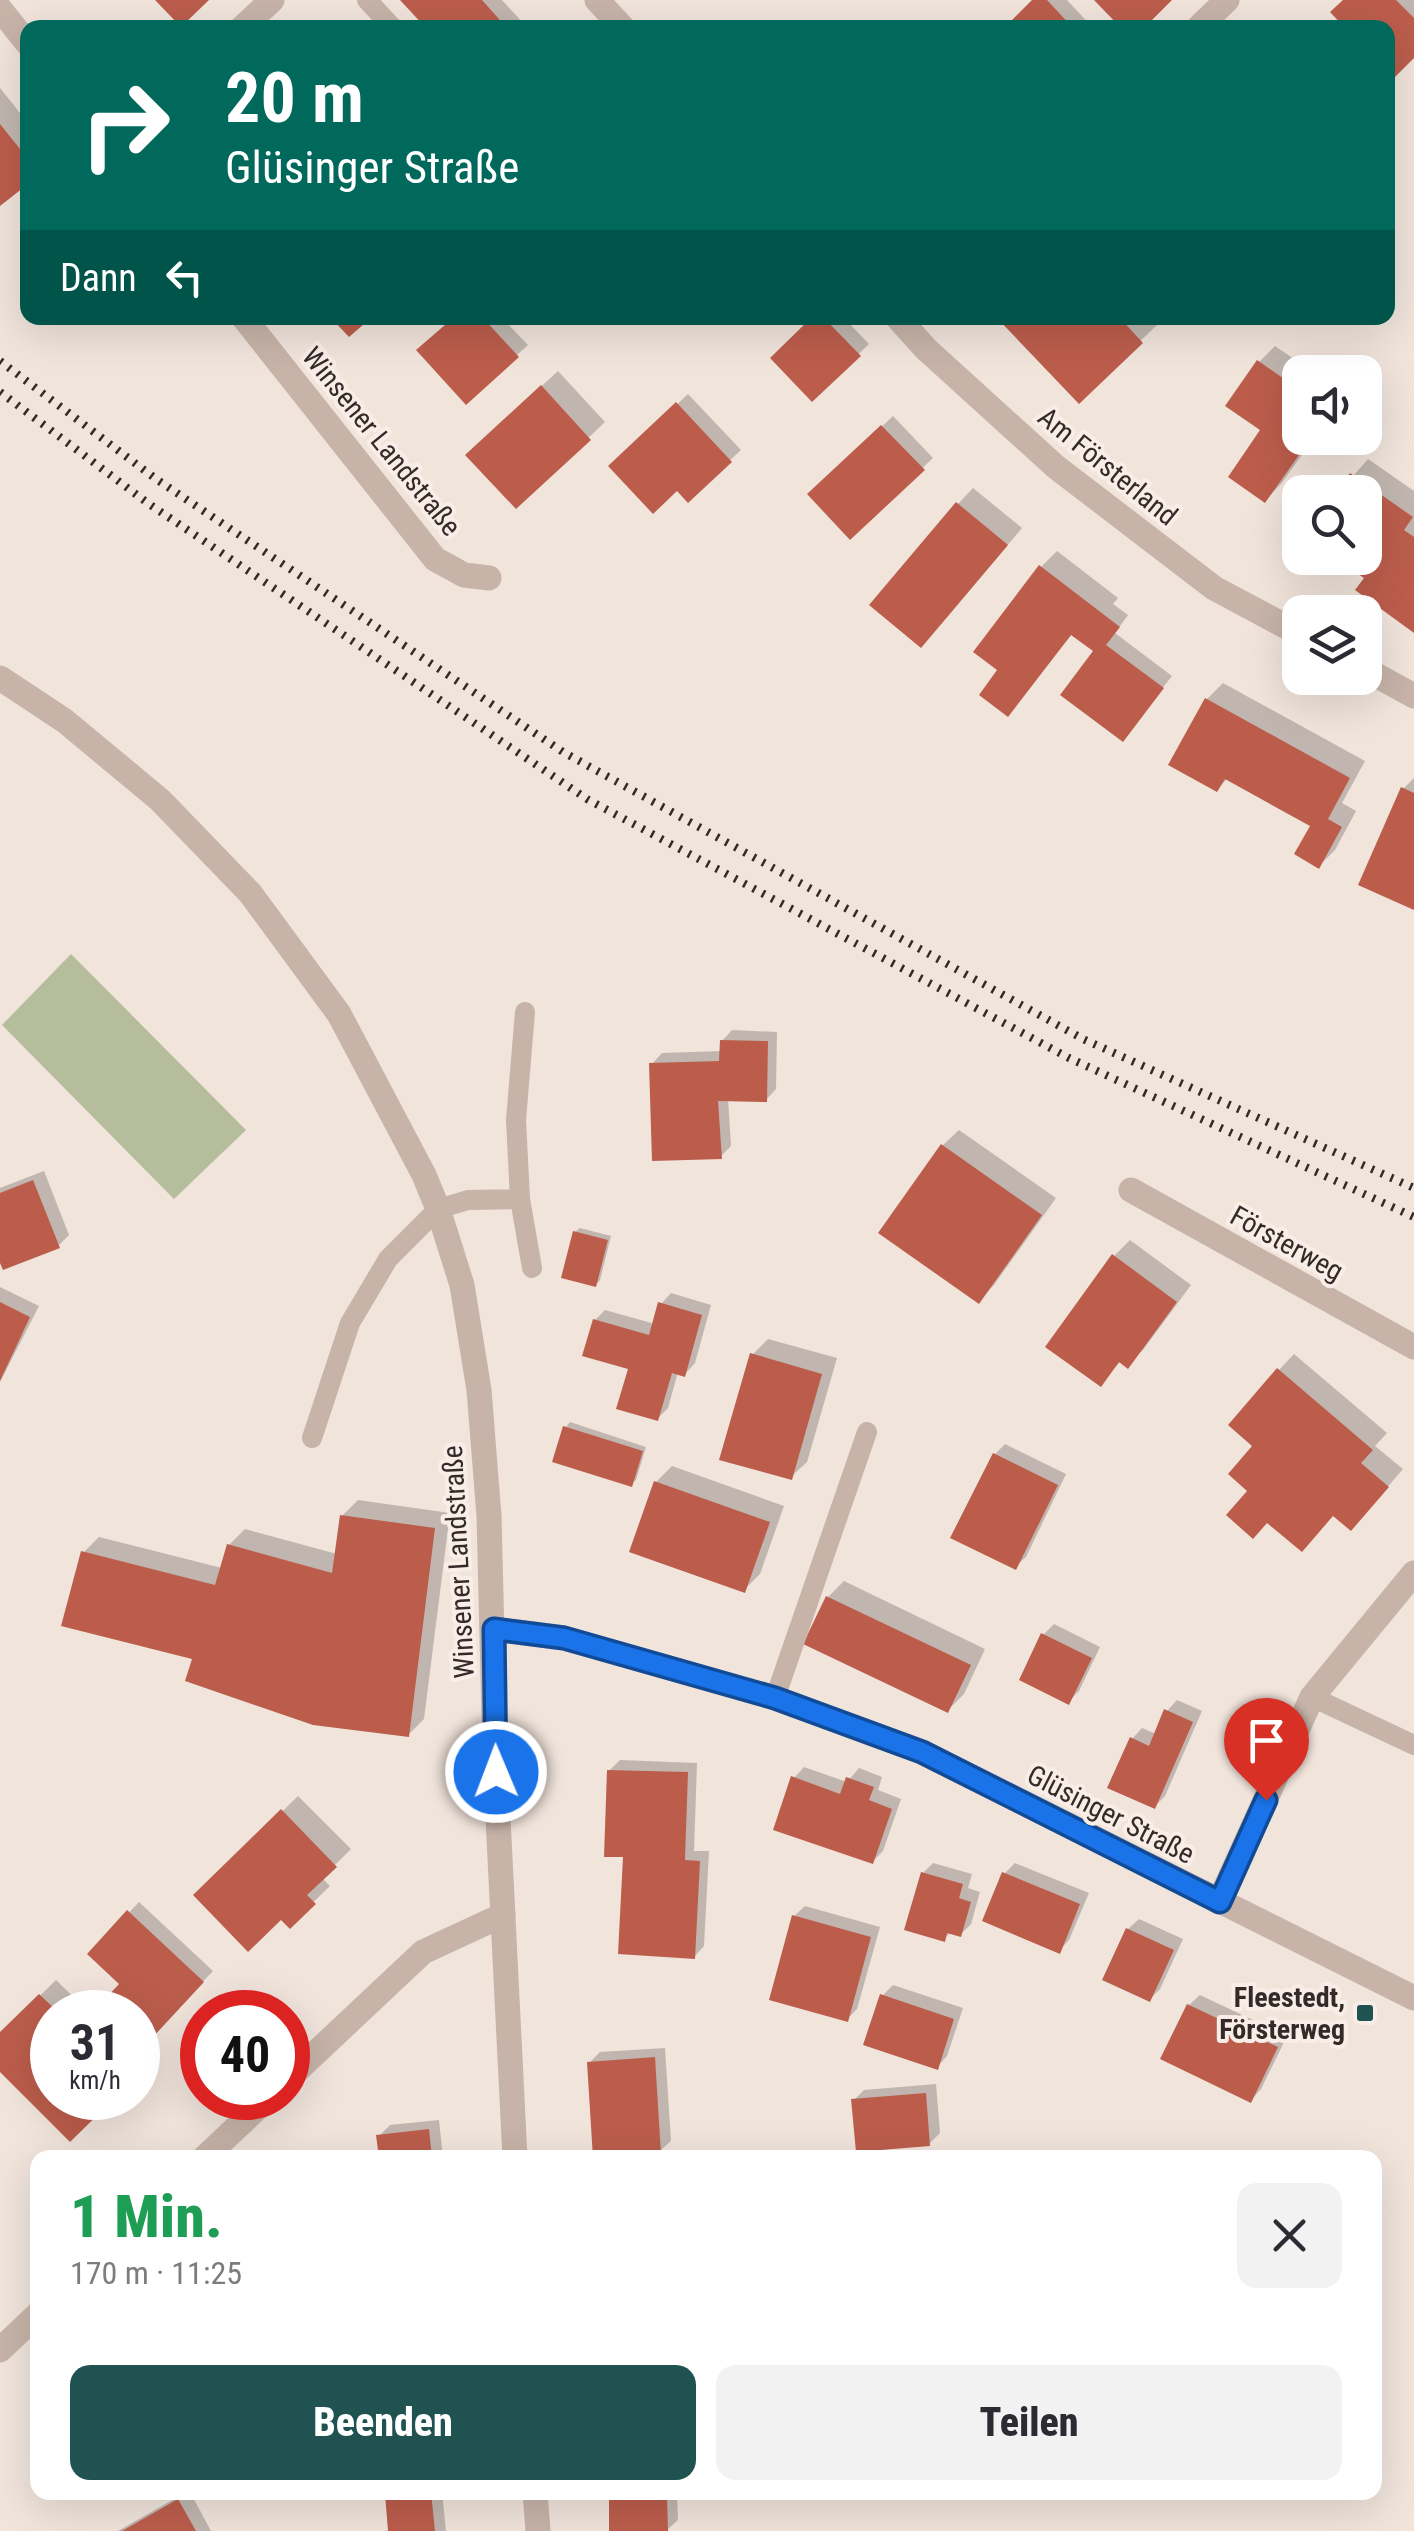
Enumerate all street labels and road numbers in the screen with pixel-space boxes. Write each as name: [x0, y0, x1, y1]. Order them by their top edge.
street label: Winsener Landstraße: [295, 340, 468, 542]
street label: Am Försterland: [1031, 400, 1184, 533]
street label: Försterweg: [1225, 1199, 1349, 1288]
street label: Winsener Landstraße: [436, 1445, 481, 1679]
street label: Glüsinger Straße: [1022, 1758, 1200, 1871]

